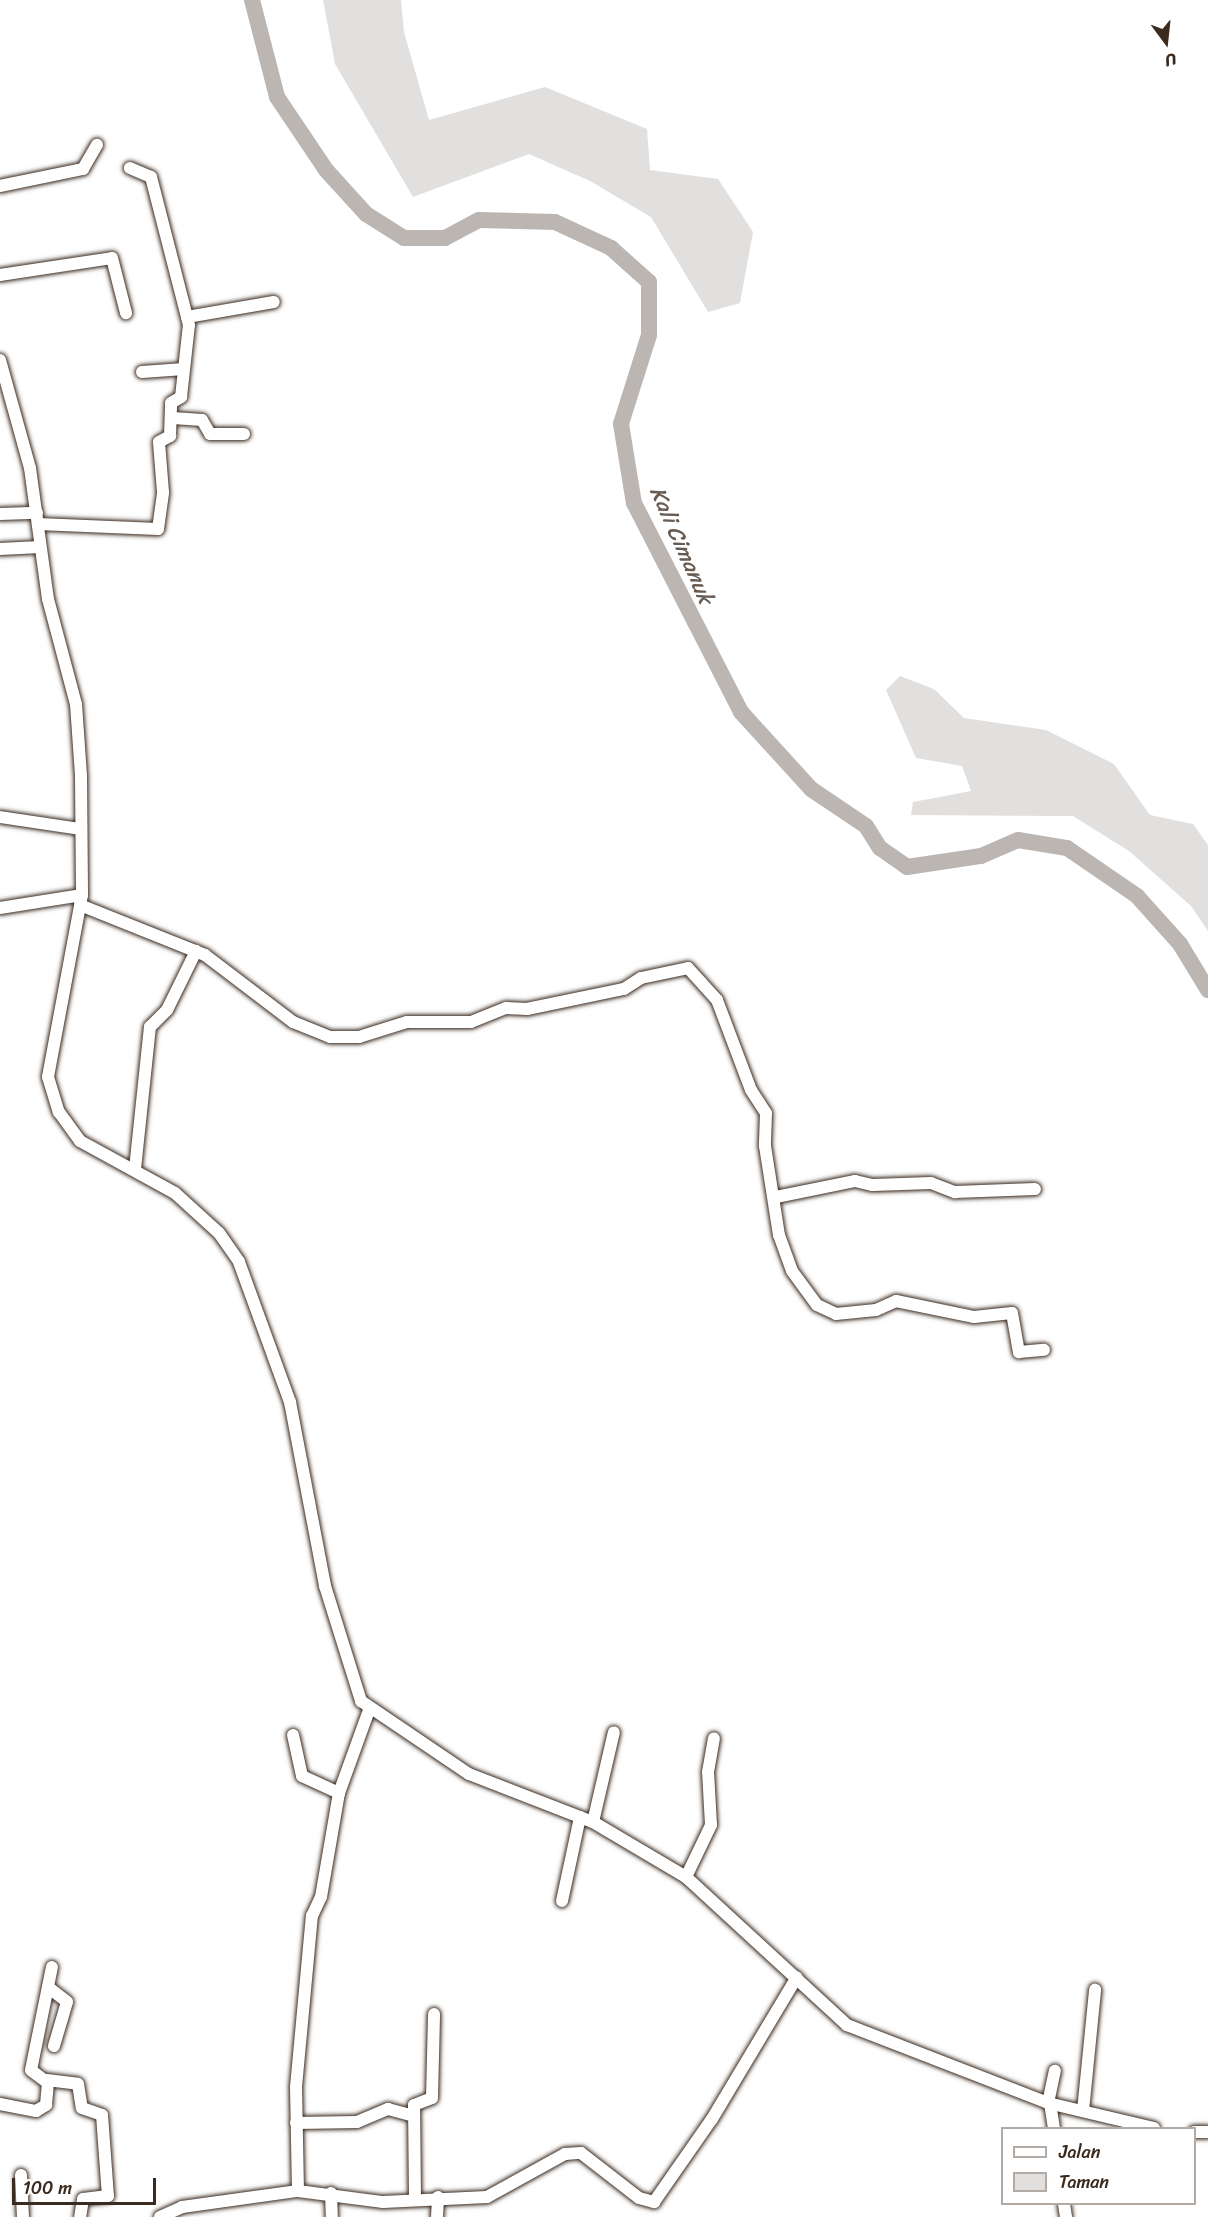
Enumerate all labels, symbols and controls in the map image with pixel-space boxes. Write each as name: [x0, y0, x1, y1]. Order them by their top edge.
north arrow: [1136, 12, 1196, 72]
text: U: [1162, 44, 1180, 75]
water label: Kali Cimanuk: [644, 482, 720, 608]
legend: [1001, 2127, 1196, 2205]
text: Jalan: [1059, 2136, 1100, 2168]
scale bar: [15, 2166, 159, 2204]
text: Taman: [1059, 2166, 1109, 2198]
text: 100 m: [23, 2172, 72, 2204]

